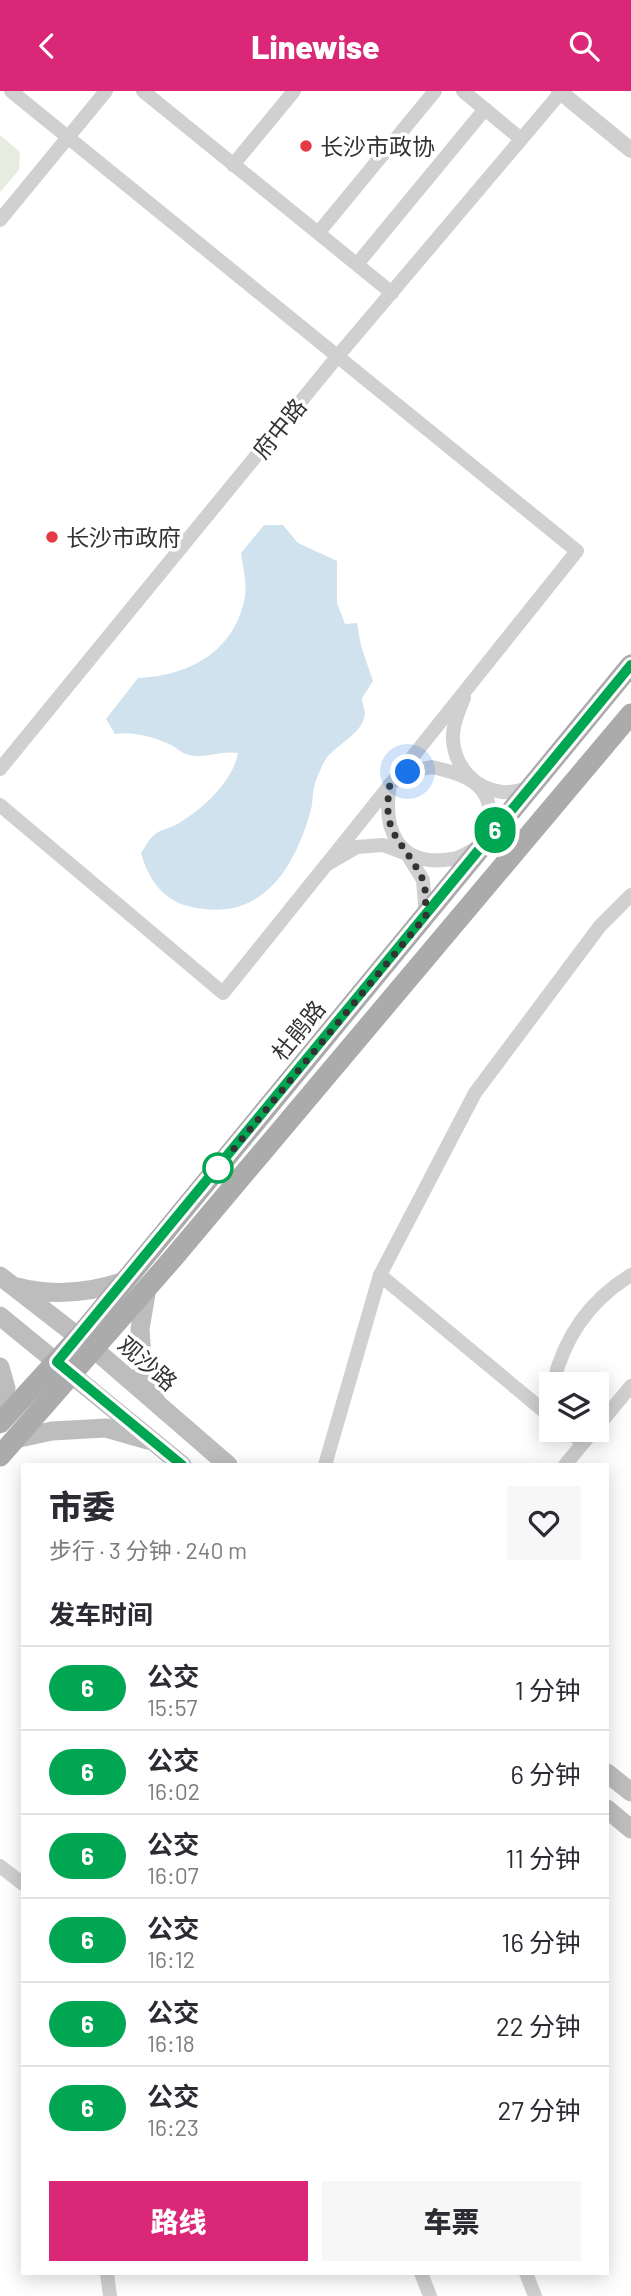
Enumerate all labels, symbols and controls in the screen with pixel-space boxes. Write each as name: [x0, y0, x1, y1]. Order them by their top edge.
icon: back: [28, 27, 66, 65]
text: Linewise: [251, 27, 380, 65]
icon: search: [565, 27, 603, 65]
place label: 长沙市政协: [320, 132, 435, 160]
marker: 长沙市政协: [298, 138, 314, 154]
street label: 府中路: [246, 392, 312, 464]
place label: 长沙市政府: [66, 523, 181, 551]
marker: 长沙市政府: [44, 529, 60, 545]
your location: [390, 754, 425, 789]
line badge: 6: [472, 807, 518, 853]
text: 6: [489, 815, 501, 844]
street label: 杜鹃路: [265, 994, 331, 1066]
unlabelled marker: [203, 1153, 233, 1183]
street label: 观沙路: [113, 1330, 183, 1396]
map controls: [539, 1372, 609, 1442]
button: layers: [539, 1372, 609, 1442]
text: 市委: [49, 1486, 115, 1526]
button: heart: [507, 1486, 581, 1560]
text: 步行 · 3 分钟 · 240 m: [49, 1536, 247, 1564]
text: 发车时间: [49, 1598, 153, 1629]
text: 公交: [147, 1660, 199, 1691]
text: 6: [81, 1673, 94, 1702]
text: 1 分钟: [515, 1674, 581, 1705]
text: 15:57: [147, 1693, 197, 1721]
text: 公交: [147, 1744, 199, 1775]
text: 6: [81, 1757, 94, 1786]
text: 6 分钟: [510, 1758, 581, 1789]
text: 16:02: [147, 1777, 200, 1805]
text: 公交: [147, 1828, 199, 1859]
text: 6: [81, 1841, 94, 1870]
text: 11 分钟: [506, 1842, 581, 1873]
text: 16:07: [147, 1861, 199, 1889]
text: 公交: [147, 1912, 199, 1943]
text: 6: [81, 1925, 94, 1954]
text: 16 分钟: [501, 1926, 581, 1957]
text: 16:12: [147, 1945, 195, 1973]
text: 公交: [147, 1996, 199, 2027]
text: 6: [81, 2009, 94, 2038]
text: 22 分钟: [496, 2010, 581, 2041]
text: 16:18: [147, 2029, 195, 2057]
text: 公交: [147, 2080, 199, 2111]
text: 6: [81, 2093, 94, 2122]
text: 27 分钟: [498, 2094, 581, 2125]
text: 16:23: [147, 2113, 199, 2141]
button: 路线: [49, 2181, 308, 2261]
button: 车票: [322, 2181, 581, 2261]

